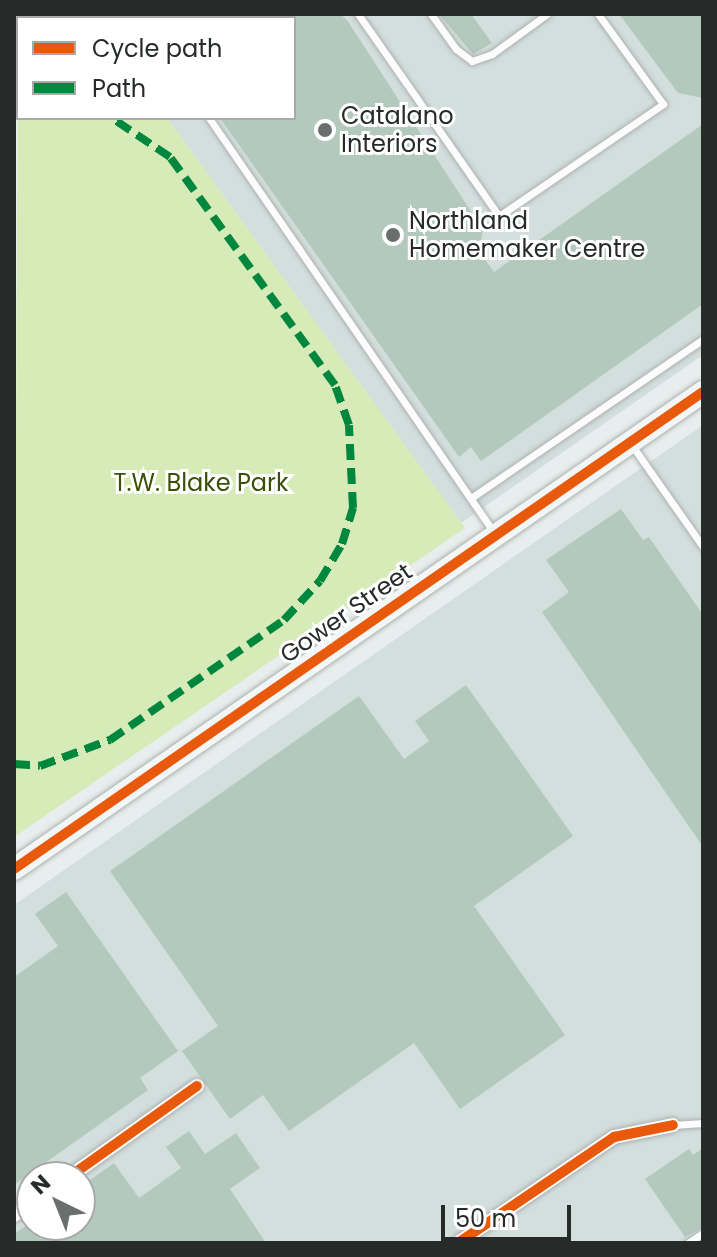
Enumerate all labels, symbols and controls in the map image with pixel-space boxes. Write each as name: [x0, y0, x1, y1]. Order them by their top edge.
legend: [16, 16, 296, 120]
text: Cycle path: [92, 32, 222, 65]
text: Path: [92, 72, 146, 105]
place label: Catalano Interiors: [341, 102, 454, 158]
marker: Catalano Interiors: [316, 121, 334, 139]
place label: Northland Homemaker Centre: [409, 207, 645, 263]
marker: Northland Homemaker Centre: [384, 226, 402, 244]
park label: T.W. Blake Park: [114, 469, 288, 497]
street label: Gower Street: [275, 557, 417, 669]
north arrow: [16, 1161, 96, 1241]
text: N: [24, 1168, 57, 1202]
scale bar: [445, 1189, 575, 1239]
text: 50 m: [455, 1202, 516, 1235]

